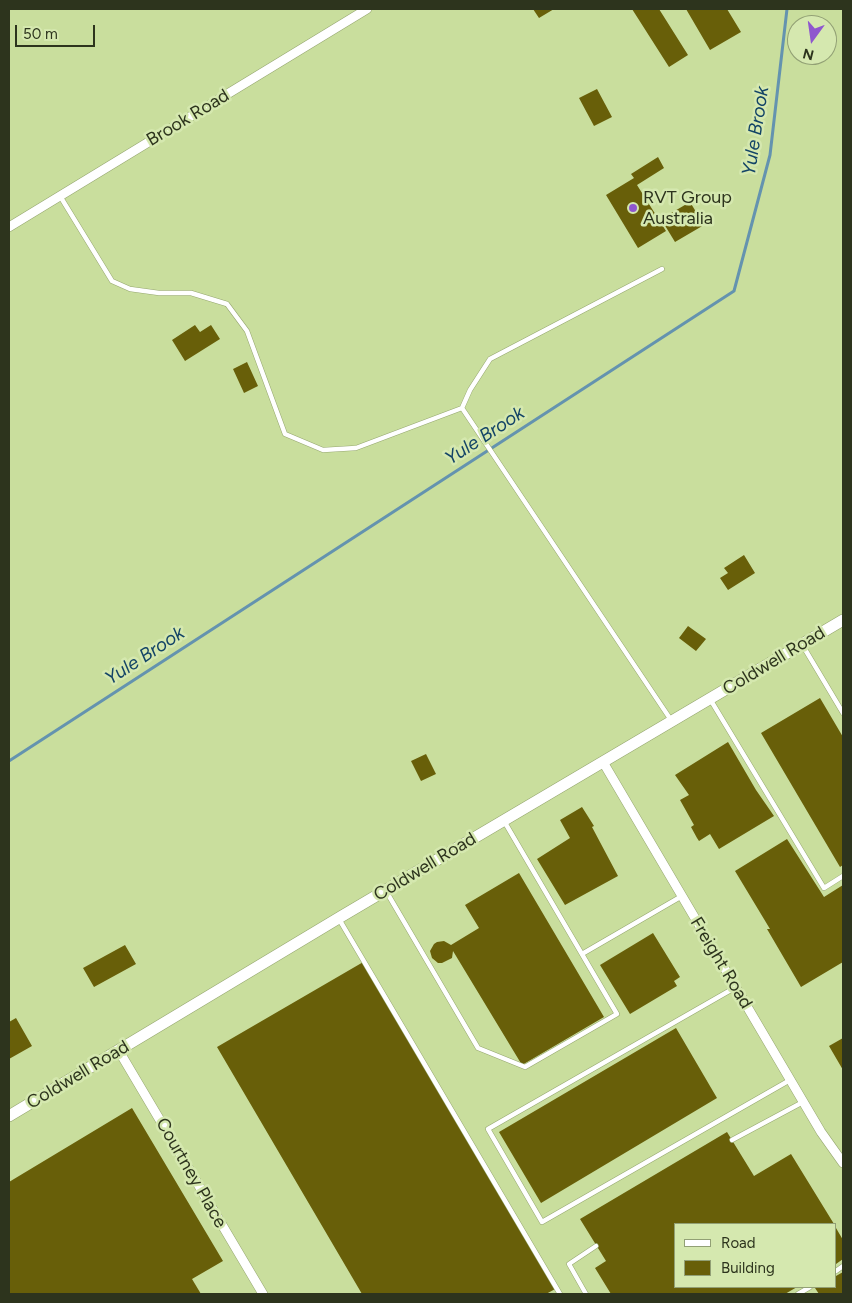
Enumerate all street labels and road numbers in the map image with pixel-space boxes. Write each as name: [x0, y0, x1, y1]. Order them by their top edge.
street label: Brook Road: [143, 85, 233, 151]
street label: Coldwell Road: [719, 622, 829, 700]
street label: Coldwell Road: [370, 828, 480, 906]
street label: Freight Road: [685, 913, 757, 1013]
street label: Coldwell Road: [23, 1036, 133, 1114]
street label: Courtney Place: [151, 1114, 231, 1232]

